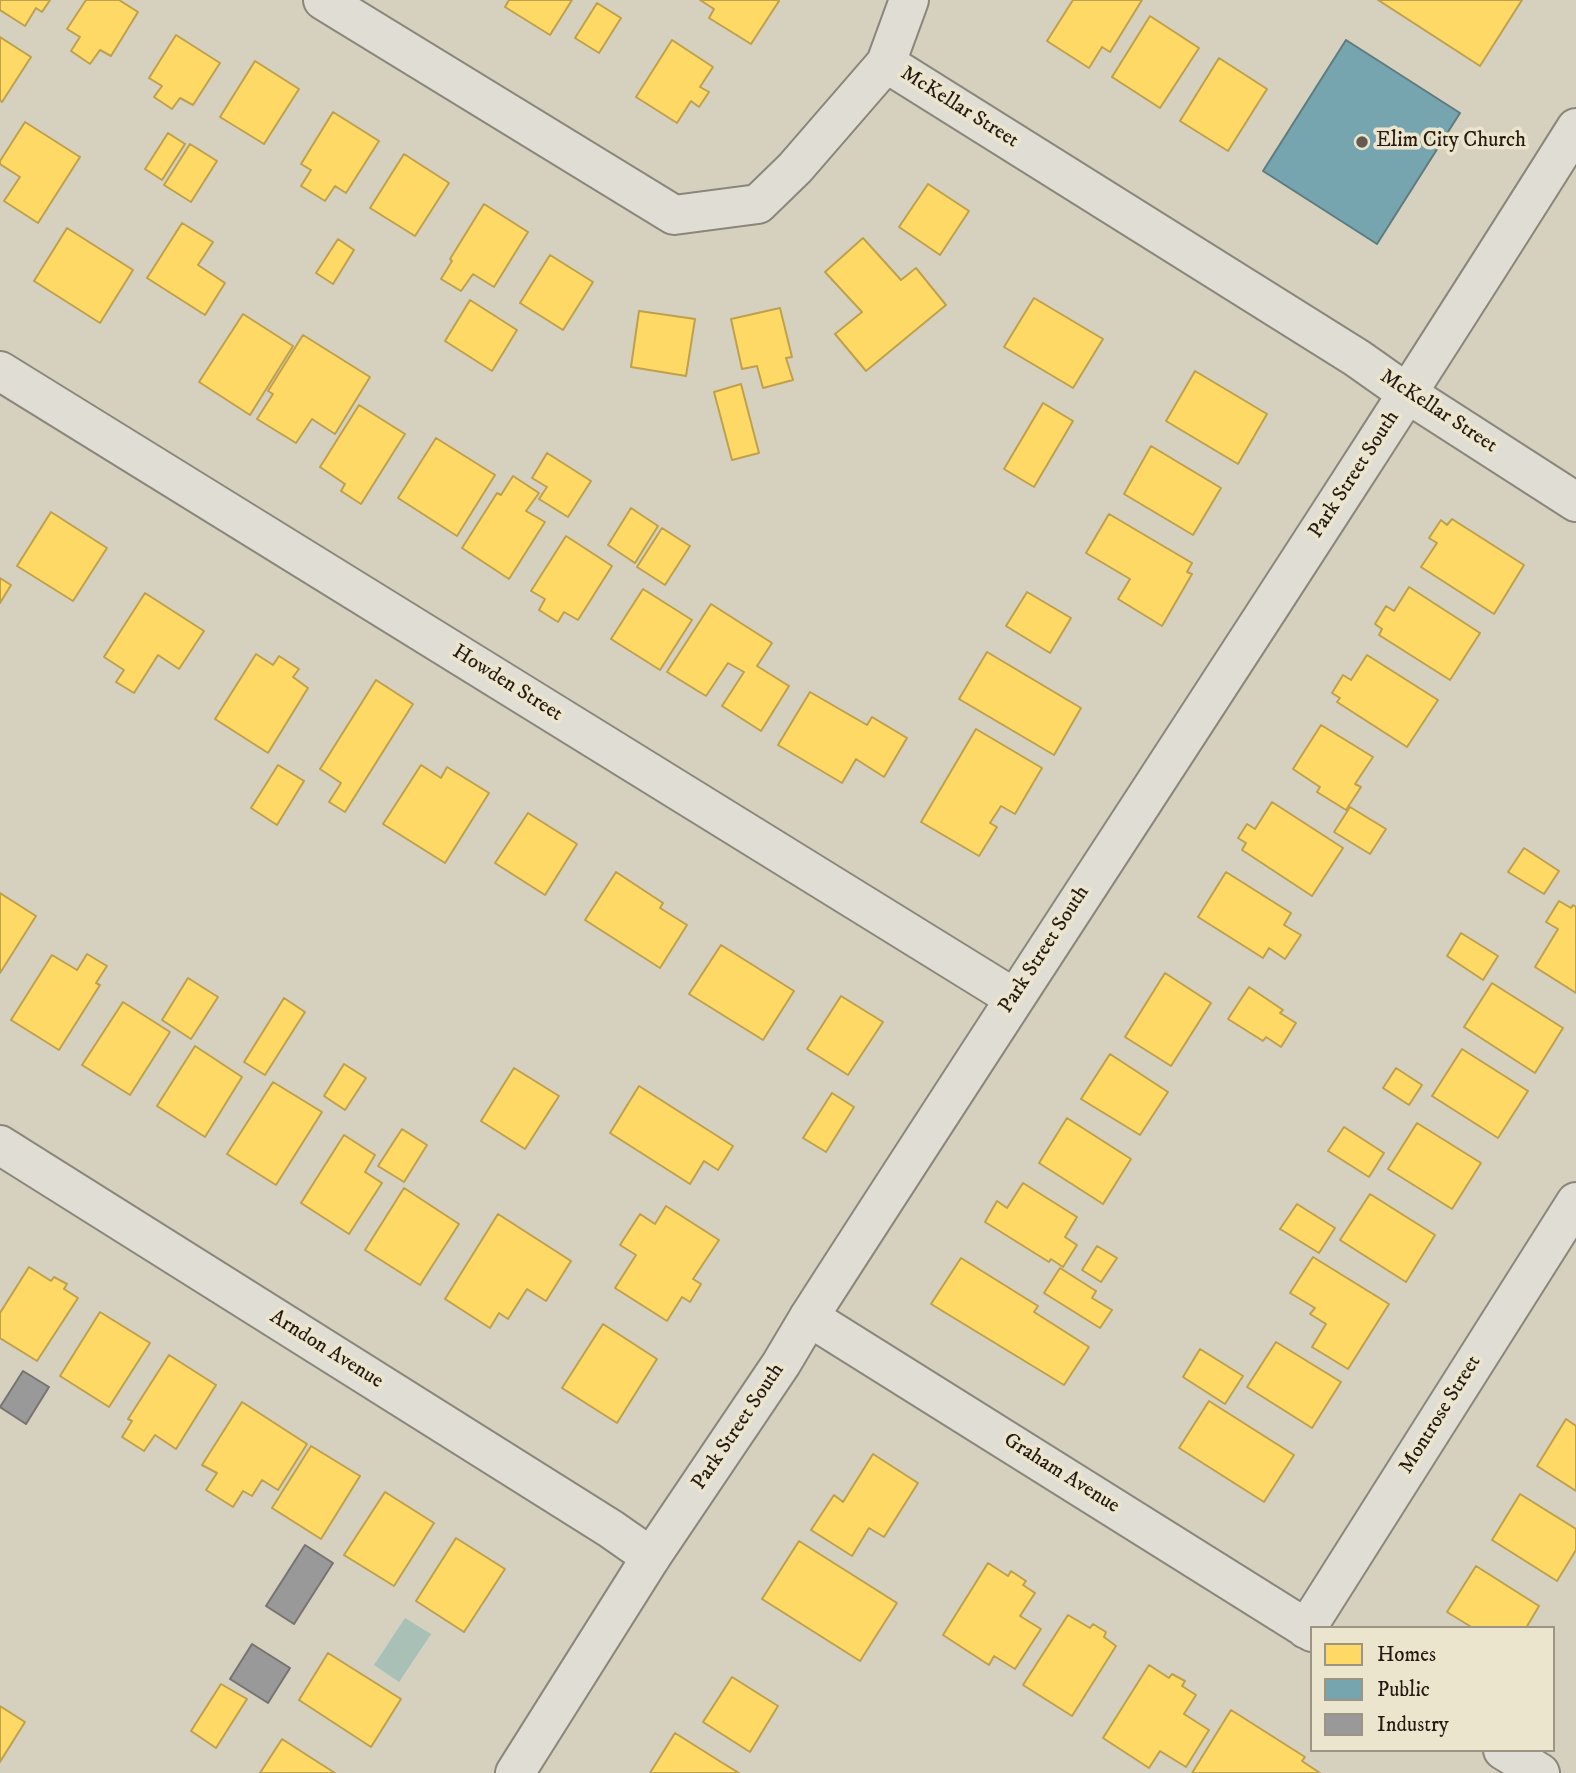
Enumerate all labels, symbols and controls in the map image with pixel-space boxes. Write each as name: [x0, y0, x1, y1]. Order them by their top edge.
street label: McKellar Street: [895, 62, 1023, 154]
place label: Elim City Church: [1376, 129, 1526, 155]
marker: Elim City Church: [1354, 134, 1370, 150]
street label: McKellar Street: [1375, 365, 1501, 459]
street label: Park Street South: [1304, 406, 1406, 544]
street label: Howden Street: [447, 640, 567, 728]
street label: Park Street South: [994, 881, 1096, 1019]
street label: Arndon Avenue: [265, 1305, 387, 1395]
street label: Montrose Street: [1395, 1351, 1487, 1479]
street label: Park Street South: [687, 1359, 791, 1495]
street label: Graham Avenue: [998, 1428, 1124, 1520]
legend: [1310, 1626, 1555, 1752]
text: Homes: [1377, 1642, 1436, 1668]
text: Public: [1377, 1677, 1430, 1703]
text: Industry: [1377, 1712, 1449, 1738]

